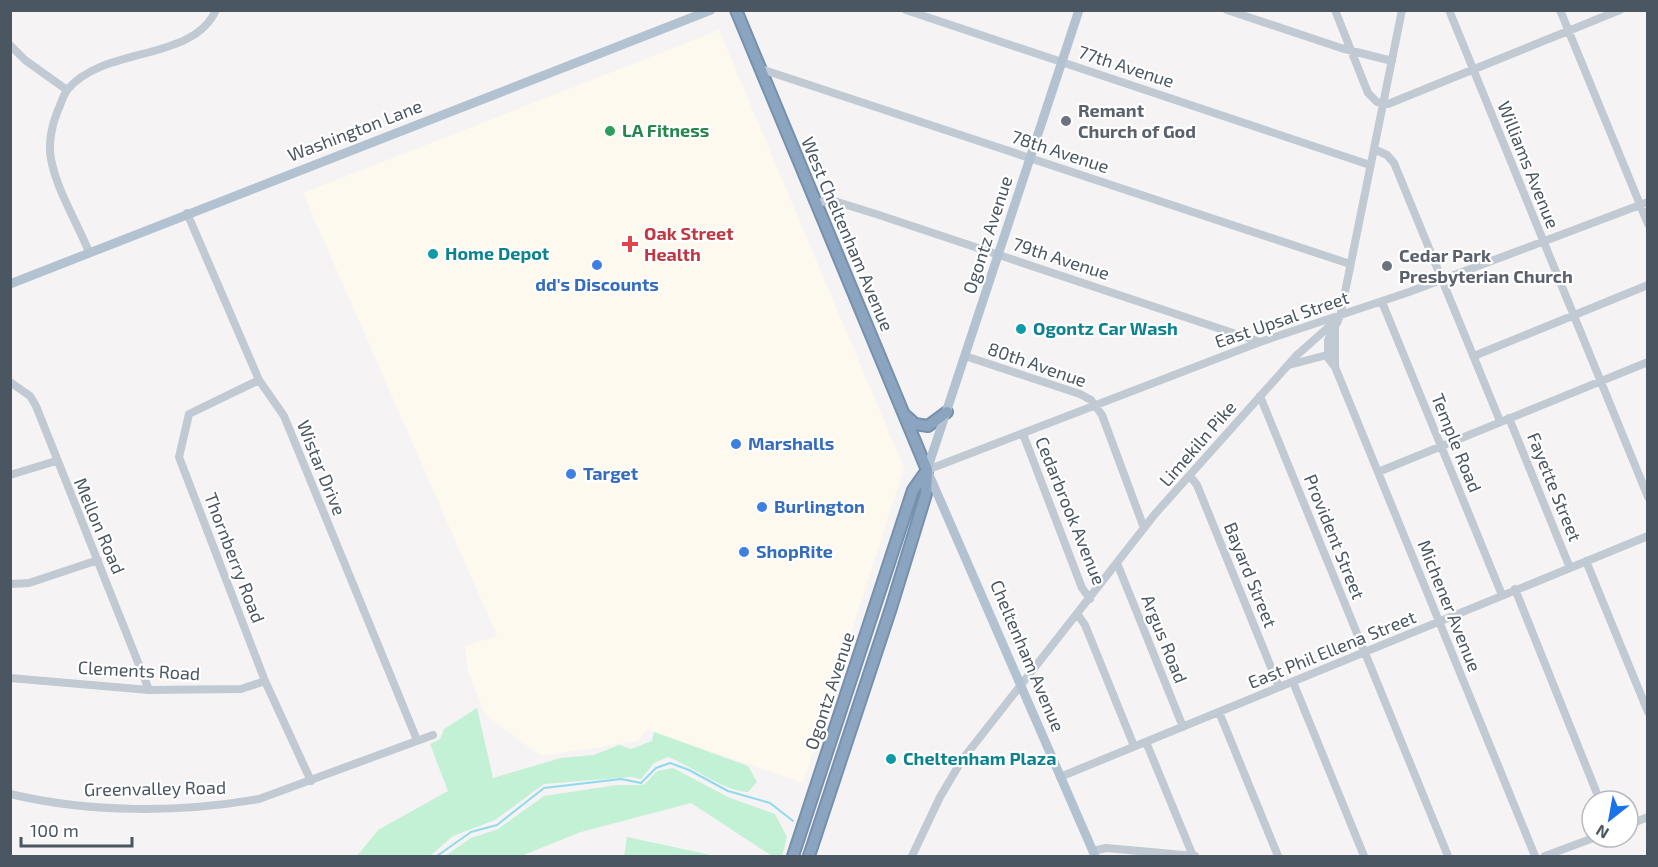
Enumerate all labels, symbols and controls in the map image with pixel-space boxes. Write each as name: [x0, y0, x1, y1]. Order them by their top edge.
street label: 77th Avenue: [1076, 40, 1177, 92]
street label: Washington Lane: [284, 94, 425, 166]
street label: Williams Avenue: [1493, 98, 1564, 232]
place label: Remant Church of God: [1078, 99, 1196, 142]
marker: Remant Church of God: [1059, 114, 1073, 128]
place label: LA Fitness: [622, 119, 709, 141]
marker: LA Fitness: [603, 124, 617, 138]
street label: 78th Avenue: [1009, 125, 1112, 177]
street label: West Cheltenham Avenue: [797, 133, 899, 334]
street label: Ogontz Avenue: [958, 173, 1016, 296]
place label: Oak Street Health: [644, 222, 734, 265]
street label: 79th Avenue: [1010, 232, 1113, 284]
marker: Oak Street Health: [621, 235, 639, 253]
place label: Home Depot: [445, 242, 550, 264]
place label: Cedar Park Presbyterian Church: [1399, 244, 1573, 287]
marker: Home Depot: [426, 247, 440, 261]
marker: dd's Discounts: [590, 258, 604, 272]
marker: Cedar Park Presbyterian Church: [1380, 259, 1394, 273]
place label: dd's Discounts: [535, 273, 659, 295]
street label: East Upsal Street: [1212, 286, 1352, 352]
place label: Ogontz Car Wash: [1033, 317, 1178, 339]
marker: Ogontz Car Wash: [1014, 322, 1028, 336]
street label: 80th Avenue: [985, 337, 1090, 391]
street label: Temple Road: [1427, 390, 1487, 495]
street label: Limekiln Pike: [1154, 396, 1240, 491]
street label: Wistar Drive: [293, 417, 351, 519]
street label: Fayette Street: [1523, 429, 1587, 544]
place label: Marshalls: [748, 432, 834, 454]
street label: Cedarbrook Avenue: [1031, 433, 1111, 588]
marker: Marshalls: [729, 437, 743, 451]
place label: Target: [583, 462, 639, 484]
marker: Target: [564, 467, 578, 481]
street label: Provident Street: [1300, 471, 1370, 603]
street label: Mellon Road: [70, 474, 130, 577]
street label: Thornberry Road: [200, 489, 270, 626]
place label: Burlington: [774, 495, 865, 517]
marker: Burlington: [755, 500, 769, 514]
street label: Bayard Street: [1220, 519, 1282, 631]
street label: Michener Avenue: [1413, 537, 1486, 675]
place label: ShopRite: [756, 540, 833, 562]
marker: ShopRite: [737, 545, 751, 559]
street label: Cheltenham Avenue: [986, 576, 1070, 735]
street label: Argus Road: [1137, 591, 1193, 686]
street label: East Phil Ellena Street: [1244, 605, 1419, 693]
street label: Ogontz Avenue: [800, 629, 858, 752]
street label: Clements Road: [77, 656, 201, 684]
place label: Cheltenham Plaza: [903, 747, 1056, 769]
marker: Cheltenham Plaza: [884, 752, 898, 766]
street label: Greenvalley Road: [84, 776, 226, 800]
north arrow: [1580, 789, 1640, 849]
scale bar: [21, 810, 132, 848]
text: 100 m: [30, 819, 79, 841]
text: N: [1592, 821, 1612, 843]

